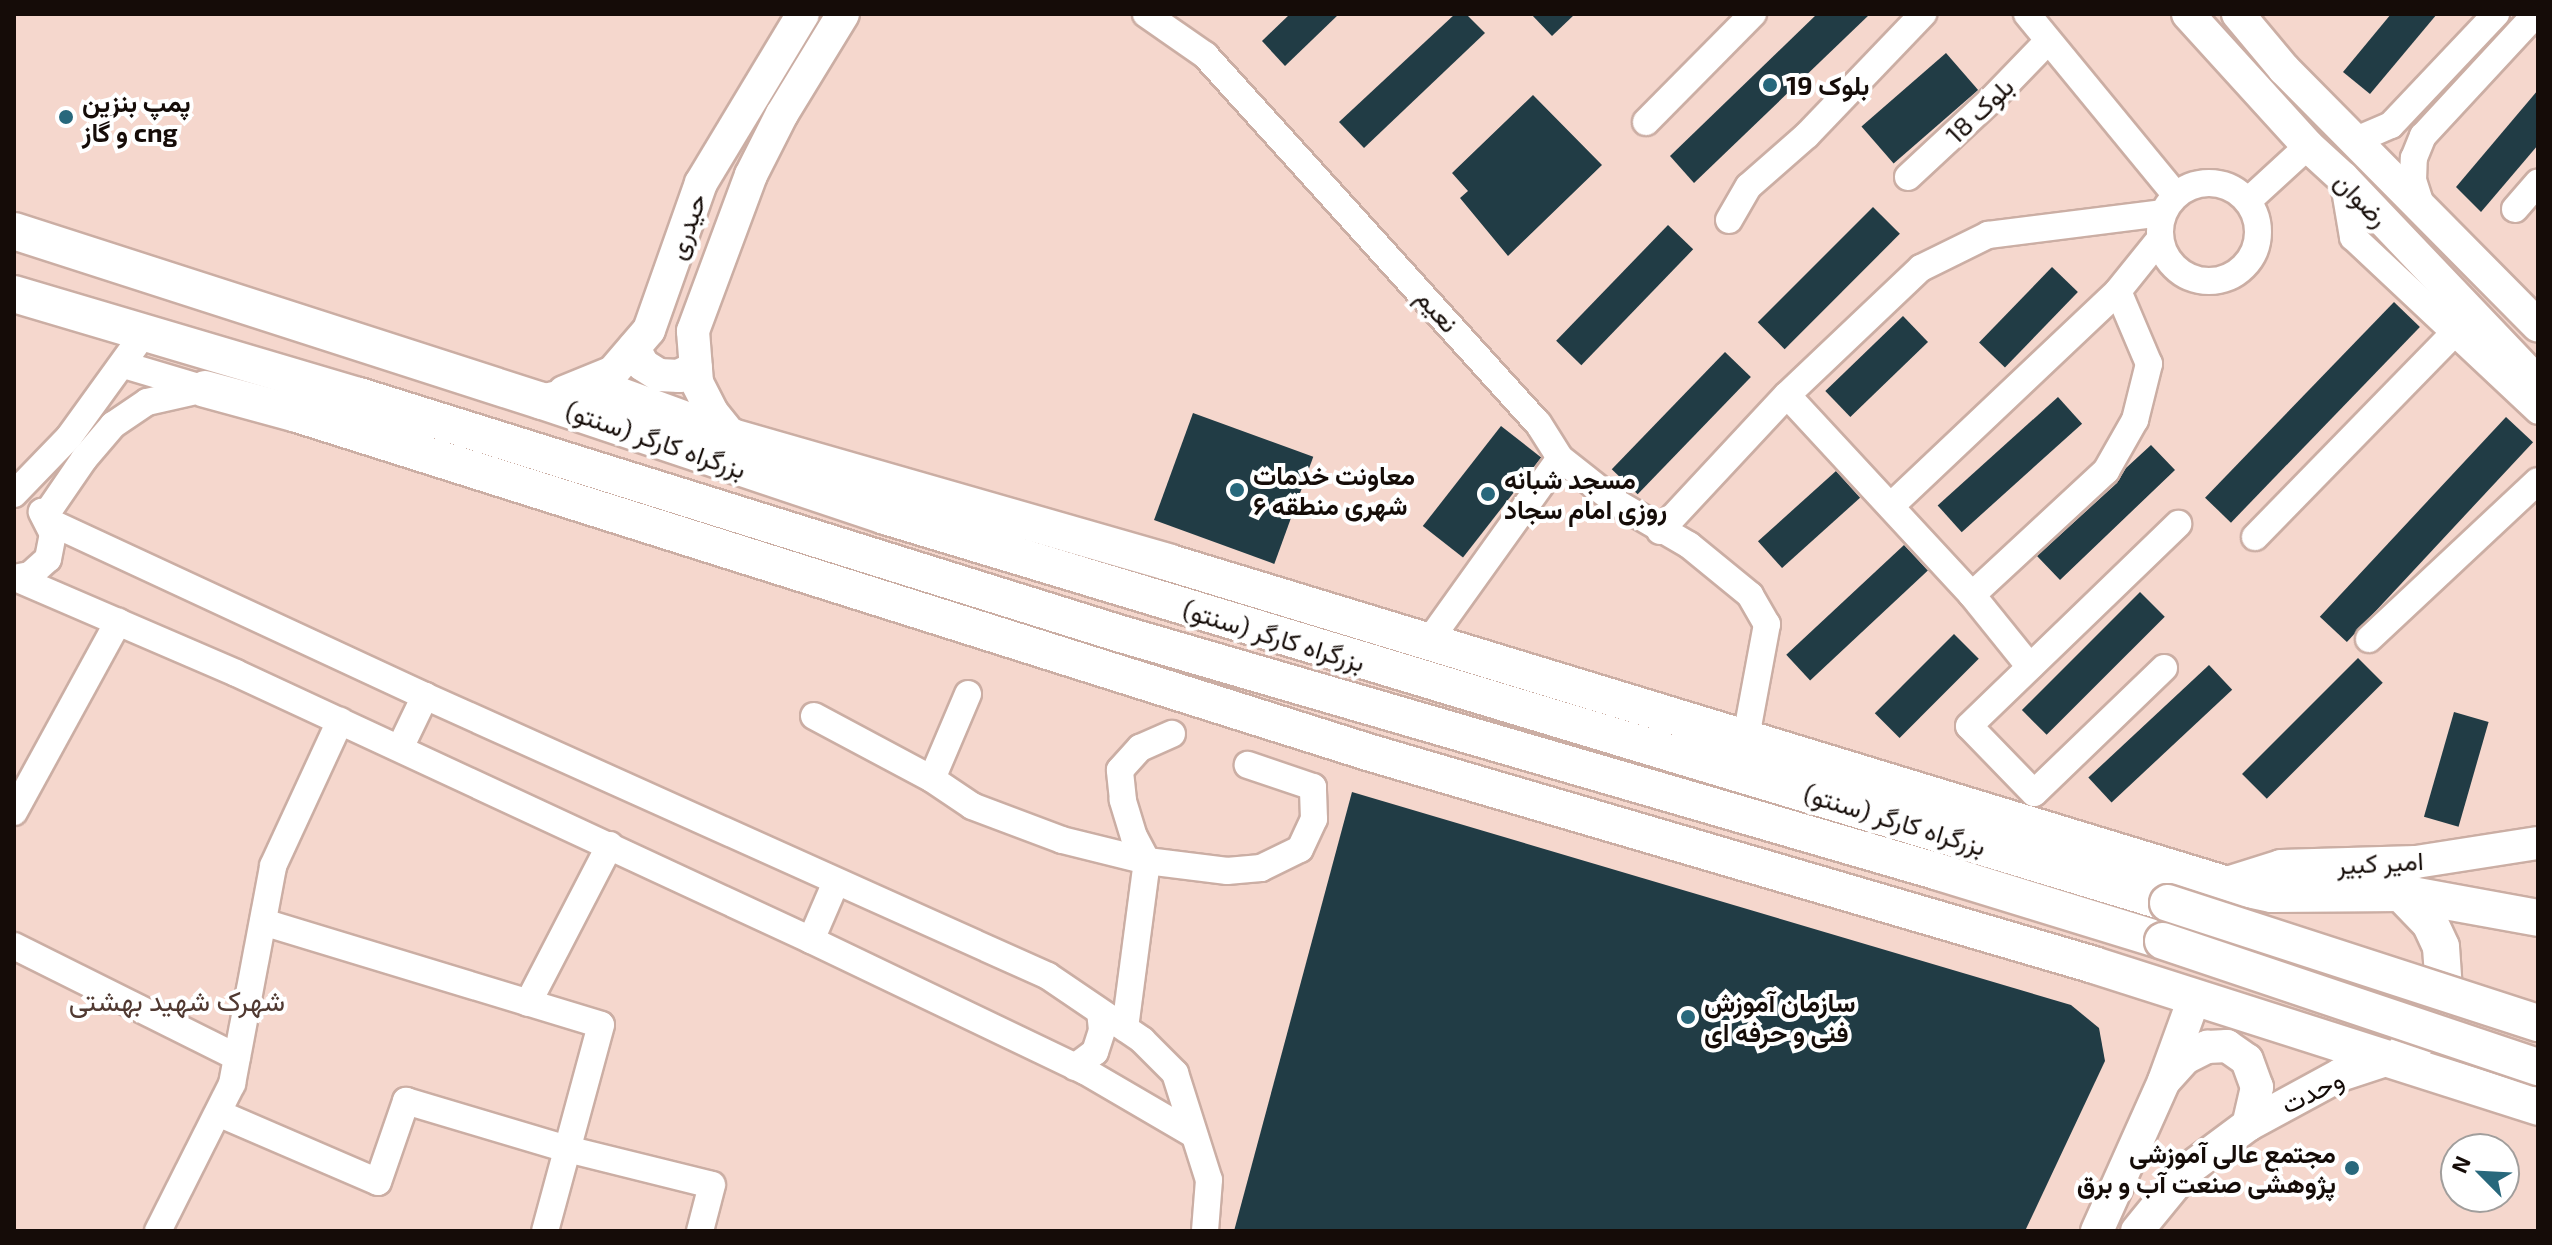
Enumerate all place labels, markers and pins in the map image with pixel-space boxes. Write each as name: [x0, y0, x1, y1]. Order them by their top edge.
place label: بلوک 19: [1786, 69, 1869, 101]
marker: بلوک 19: [1761, 76, 1779, 94]
place label: پمپ بنزین و گاز cng: [82, 86, 191, 148]
marker: پمپ بنزین و گاز cng: [57, 108, 75, 126]
place label: معاونت خدمات شهری منطقه ۶: [1253, 459, 1415, 520]
place label: مسجد شبانه روزی امام سجاد: [1504, 463, 1667, 524]
marker: معاونت خدمات شهری منطقه ۶: [1228, 481, 1246, 499]
marker: مسجد شبانه روزی امام سجاد: [1479, 485, 1497, 503]
place label: سازمان آموزش فنی و حرفه ای: [1704, 986, 1855, 1048]
marker: سازمان آموزش فنی و حرفه ای: [1679, 1008, 1697, 1026]
place label: مجتمع عالی آموزشی پژوهشی صنعت آب و برق: [2077, 1137, 2336, 1198]
marker: مجتمع عالی آموزشی پژوهشی صنعت آب و برق: [2343, 1159, 2361, 1177]

